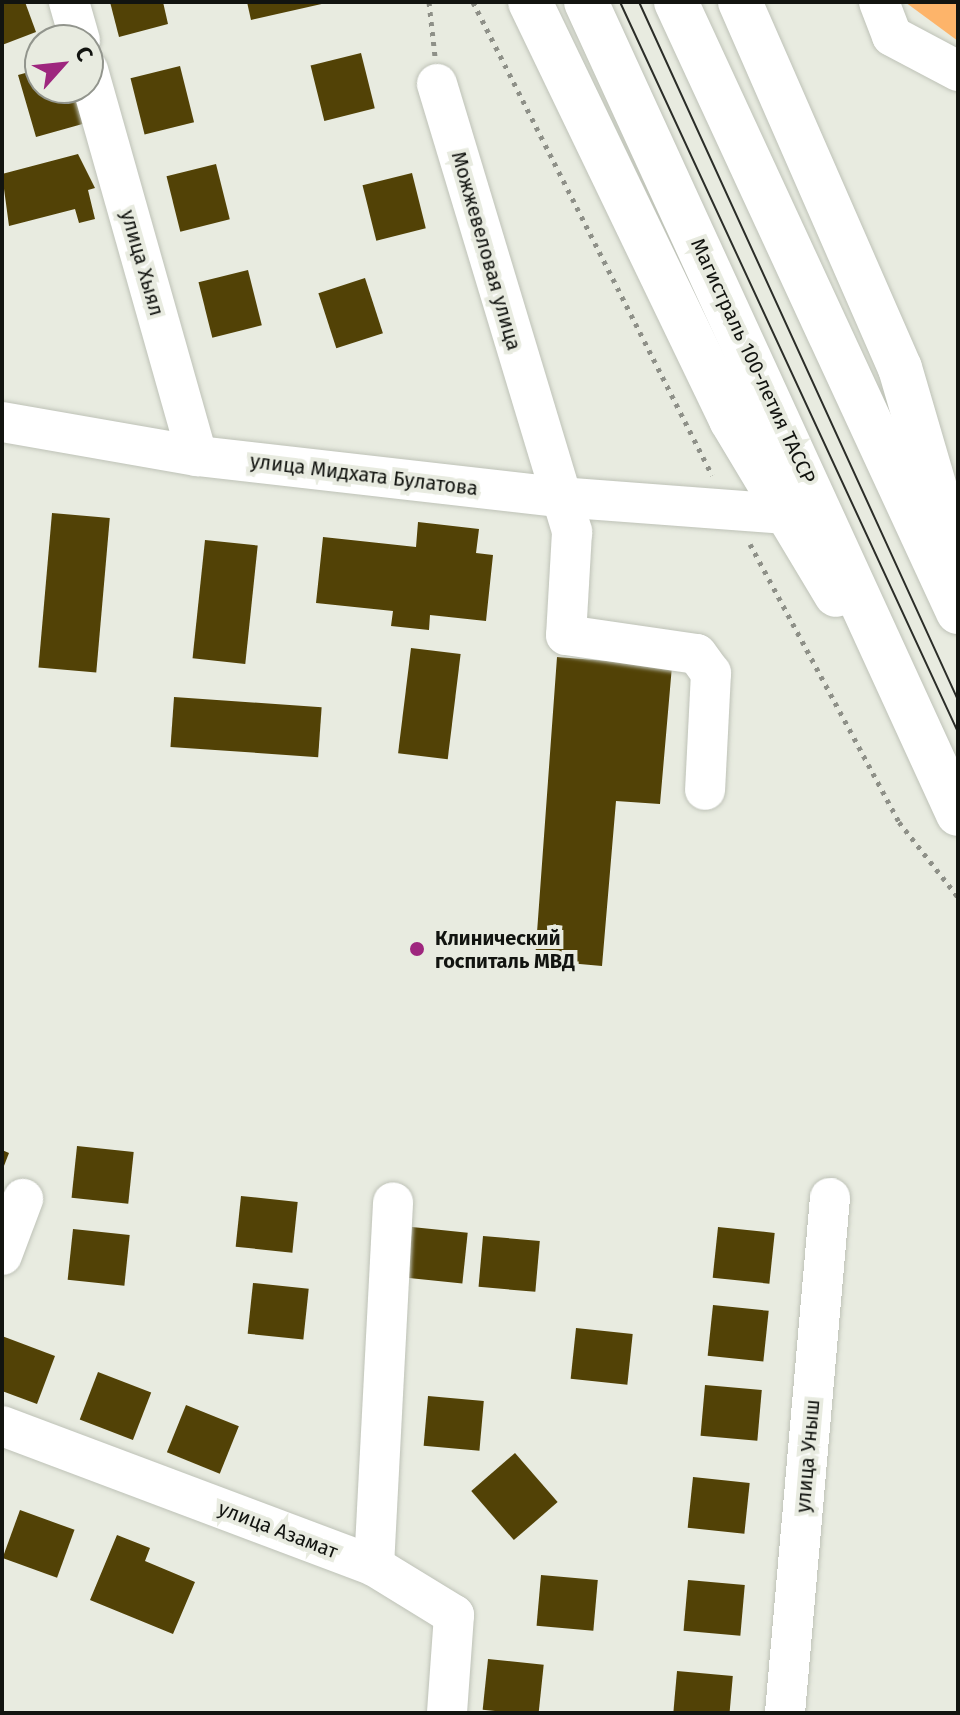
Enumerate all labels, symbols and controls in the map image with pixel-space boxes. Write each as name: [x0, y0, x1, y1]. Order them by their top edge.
north arrow: [24, 24, 104, 104]
text: С: [69, 42, 99, 66]
street label: Можжевеловая улица: [446, 149, 526, 353]
street label: улица Хыял: [115, 207, 169, 319]
street label: Магистраль 100-летия ТАССР: [686, 235, 820, 487]
street label: улица Мидхата Булатова: [249, 449, 479, 501]
place label: Клинический госпиталь МВД: [435, 926, 575, 973]
marker: Клинический госпиталь МВД: [406, 938, 428, 960]
street label: улица Уныш: [791, 1398, 825, 1514]
street label: улица Азамат: [215, 1496, 341, 1564]

